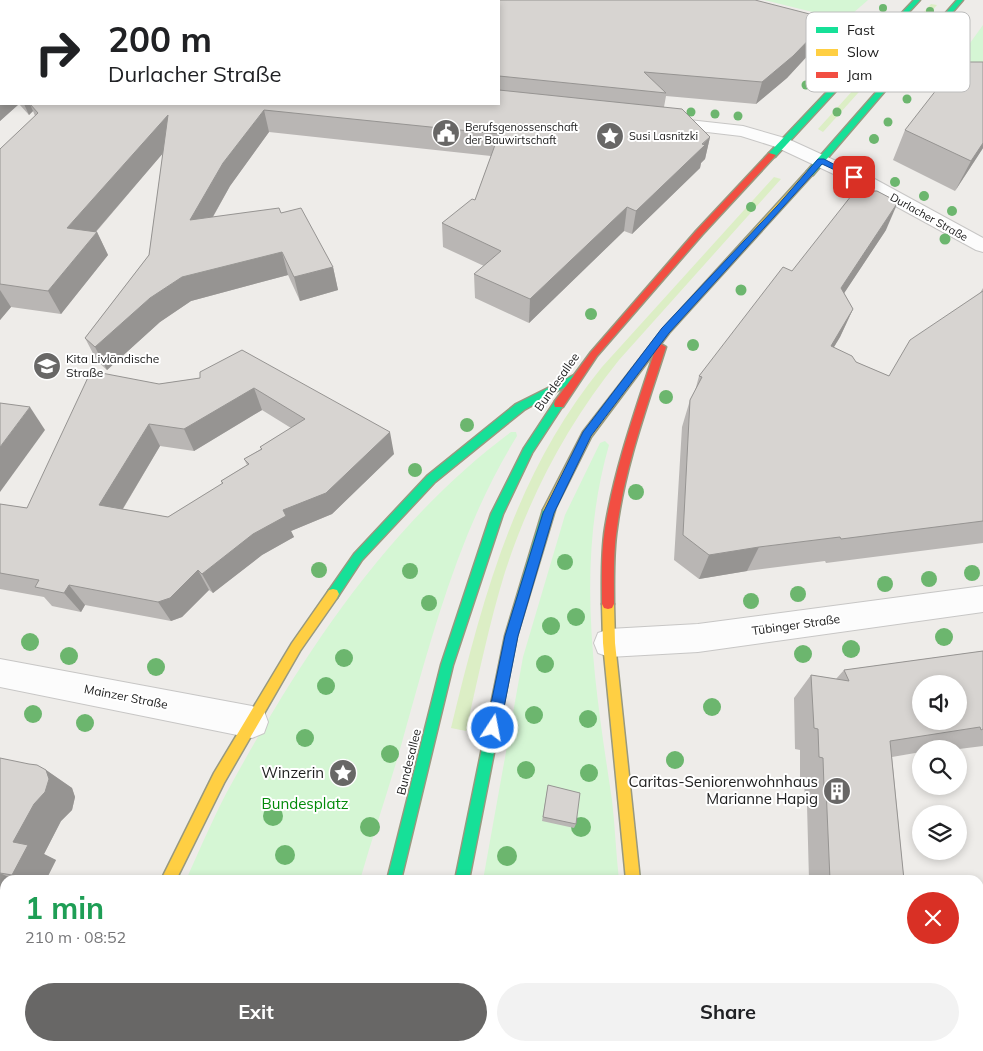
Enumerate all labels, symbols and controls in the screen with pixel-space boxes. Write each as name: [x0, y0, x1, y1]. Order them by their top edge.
legend: [806, 12, 970, 92]
text: 200 m: [108, 17, 212, 61]
icon: right: [25, 20, 90, 85]
text: Fast: [847, 21, 875, 39]
text: Slow: [847, 43, 879, 61]
text: Durlacher Straße: [108, 60, 281, 88]
text: Jam: [847, 66, 872, 84]
public building icon: Berufsgenossenschaft der Bauwirtschaft: [431, 118, 461, 148]
place label: Berufsgenossenschaft der Bauwirtschaft: [465, 120, 578, 147]
place icon: Susi Lasnitzki: [595, 121, 625, 151]
place label: Susi Lasnitzki: [629, 129, 698, 143]
pin: [833, 156, 875, 198]
icon: arrive: [840, 163, 868, 191]
street label: Durlacher Straße: [888, 190, 970, 244]
street label: Bundesallee: [531, 350, 582, 414]
school or university icon: Kita Livländische Straße: [32, 351, 62, 381]
place label: Kita Livländische Straße: [66, 351, 159, 380]
street label: Tübinger Straße: [751, 611, 841, 638]
map controls: [912, 675, 967, 860]
button: sound: [912, 675, 967, 730]
street label: Mainzer Straße: [83, 681, 169, 712]
position arrow: [466, 701, 518, 753]
street label: Bundesallee: [393, 727, 424, 797]
button: search: [912, 740, 967, 795]
place icon: Winzerin: [328, 758, 358, 788]
place label: Winzerin: [261, 763, 324, 782]
place label: Caritas-Seniorenwohnhaus Marianne Hapig: [629, 772, 818, 808]
building icon: Caritas-Seniorenwohnhaus Marianne Hapig: [822, 776, 852, 806]
park label: Bundesplatz: [262, 794, 349, 813]
button: layers: [912, 805, 967, 860]
text: 1 min: [25, 889, 104, 927]
button: close: [907, 892, 959, 944]
text: 210 m · 08:52: [25, 927, 126, 947]
button: Exit: [25, 983, 487, 1041]
button: Share: [497, 983, 959, 1041]

